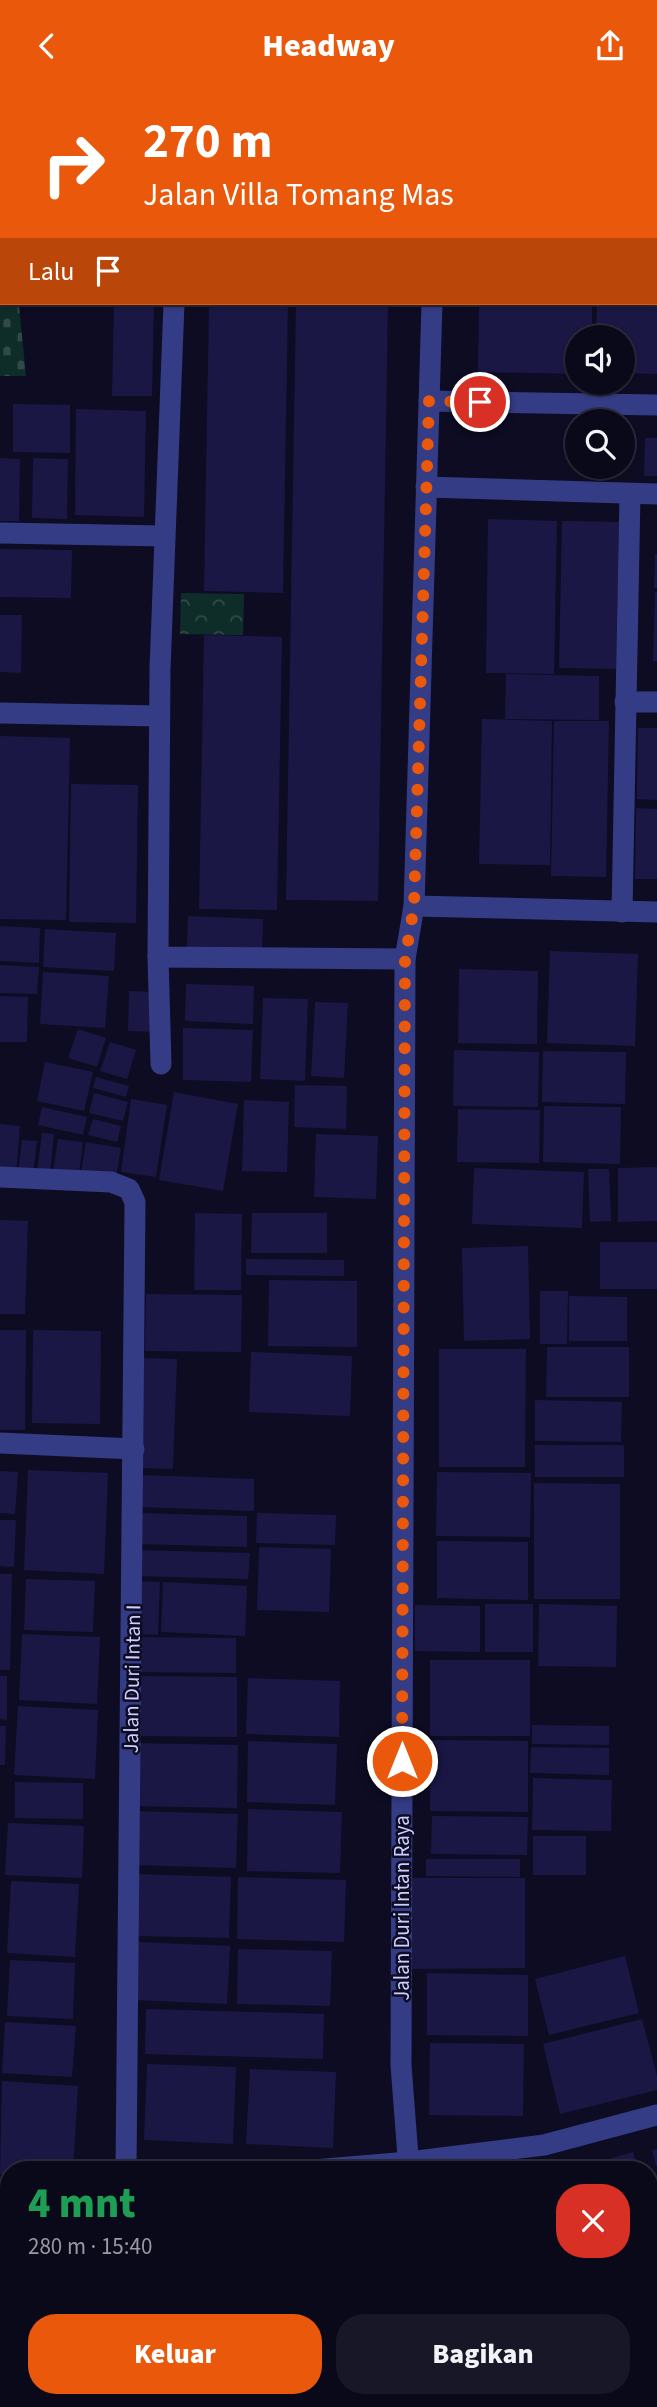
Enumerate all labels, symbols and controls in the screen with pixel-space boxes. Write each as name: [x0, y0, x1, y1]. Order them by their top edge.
text: Headway: [262, 23, 395, 69]
icon: back: [28, 27, 66, 65]
icon: share: [591, 27, 629, 65]
text: 270 m: [143, 107, 272, 177]
icon: right: [28, 119, 119, 210]
text: Jalan Villa Tomang Mas: [143, 172, 454, 218]
icon: arrive: [89, 252, 127, 290]
text: Lalu: [28, 253, 75, 290]
map controls: [565, 325, 635, 479]
button: sound: [565, 325, 635, 395]
pin: [450, 372, 510, 432]
icon: arrive: [461, 383, 499, 421]
button: search: [565, 409, 635, 479]
street label: Jalan Duri Intan I: [116, 1604, 148, 1754]
position arrow: [365, 1724, 439, 1798]
street label: Jalan Duri Intan Raya: [387, 1815, 417, 2001]
text: 4 mnt: [28, 2174, 136, 2234]
button: close: [556, 2184, 630, 2258]
text: 280 m · 15:40: [28, 2230, 152, 2263]
button: Keluar: [28, 2314, 322, 2394]
button: Bagikan: [336, 2314, 630, 2394]

